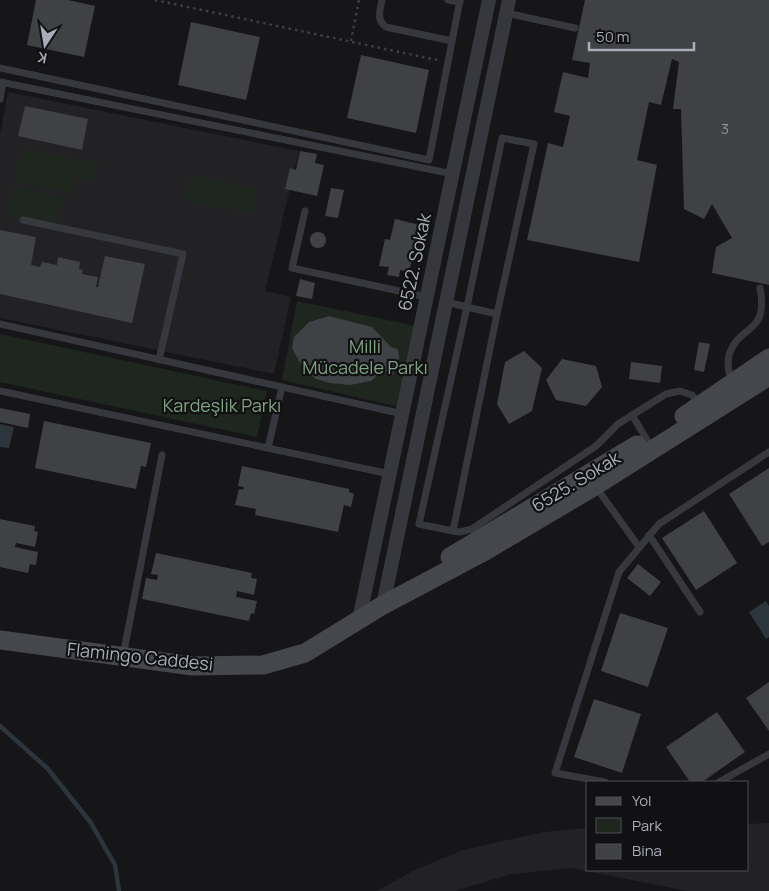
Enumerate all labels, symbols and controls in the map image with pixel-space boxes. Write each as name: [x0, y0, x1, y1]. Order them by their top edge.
north arrow: [20, 20, 70, 70]
scale bar: [589, 20, 694, 52]
text: 50 m: [596, 26, 630, 47]
text: K: [35, 48, 49, 68]
house number: 3: [721, 118, 729, 139]
street label: 6522. Sokak: [392, 210, 436, 313]
park label: Milli Mücadele Parkı: [302, 334, 428, 379]
park label: Kardeşlik Parkı: [163, 393, 281, 417]
street label: 6525. Sokak: [527, 445, 625, 517]
street label: Flamingo Caddesi: [66, 636, 214, 676]
legend: [586, 781, 749, 871]
text: Yol: [632, 790, 652, 811]
text: Park: [632, 815, 662, 836]
text: Bina: [632, 840, 662, 861]

